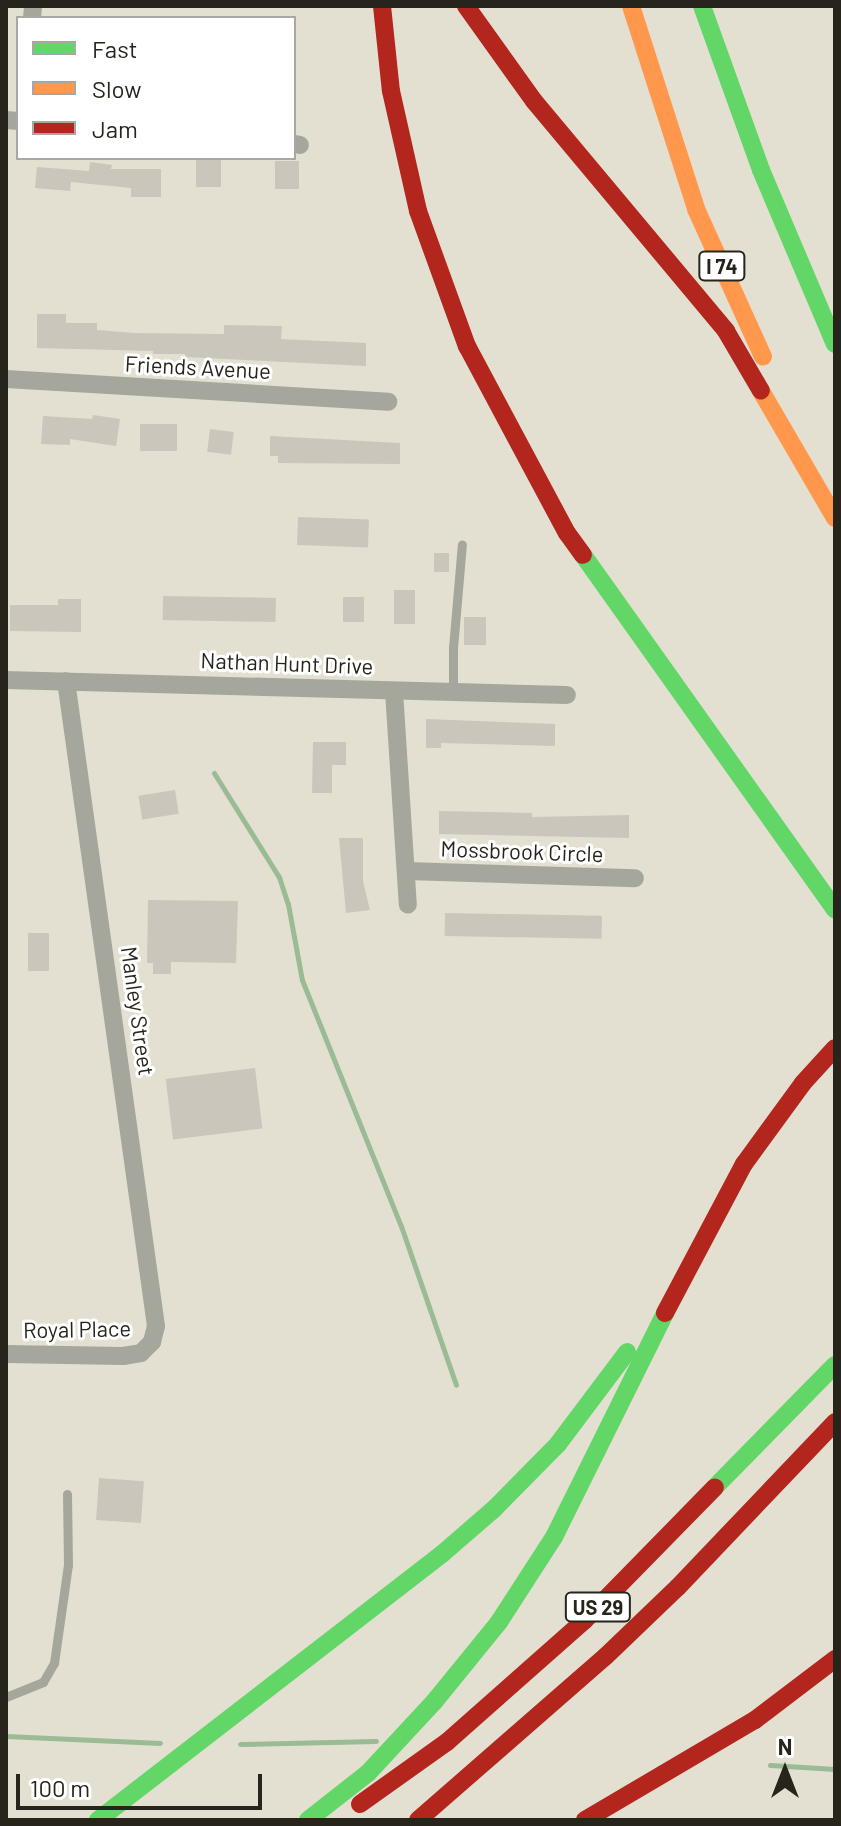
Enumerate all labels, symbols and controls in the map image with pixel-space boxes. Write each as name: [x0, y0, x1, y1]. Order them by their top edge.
legend: [16, 16, 296, 160]
text: Fast: [92, 34, 137, 63]
text: Slow: [92, 74, 141, 103]
text: Jam: [92, 114, 138, 143]
road number: I 74: [698, 250, 746, 282]
street label: Friends Avenue: [124, 350, 272, 384]
street label: Nathan Hunt Drive: [200, 647, 374, 679]
street label: Mossbrook Circle: [440, 835, 604, 867]
street label: Manley Street: [116, 945, 160, 1077]
street label: Royal Place: [23, 1315, 131, 1343]
road number: US 29: [564, 1591, 632, 1623]
north arrow: [745, 1730, 825, 1810]
text: N: [778, 1733, 792, 1759]
scale bar: [20, 1758, 266, 1808]
text: 100 m: [30, 1773, 90, 1802]

